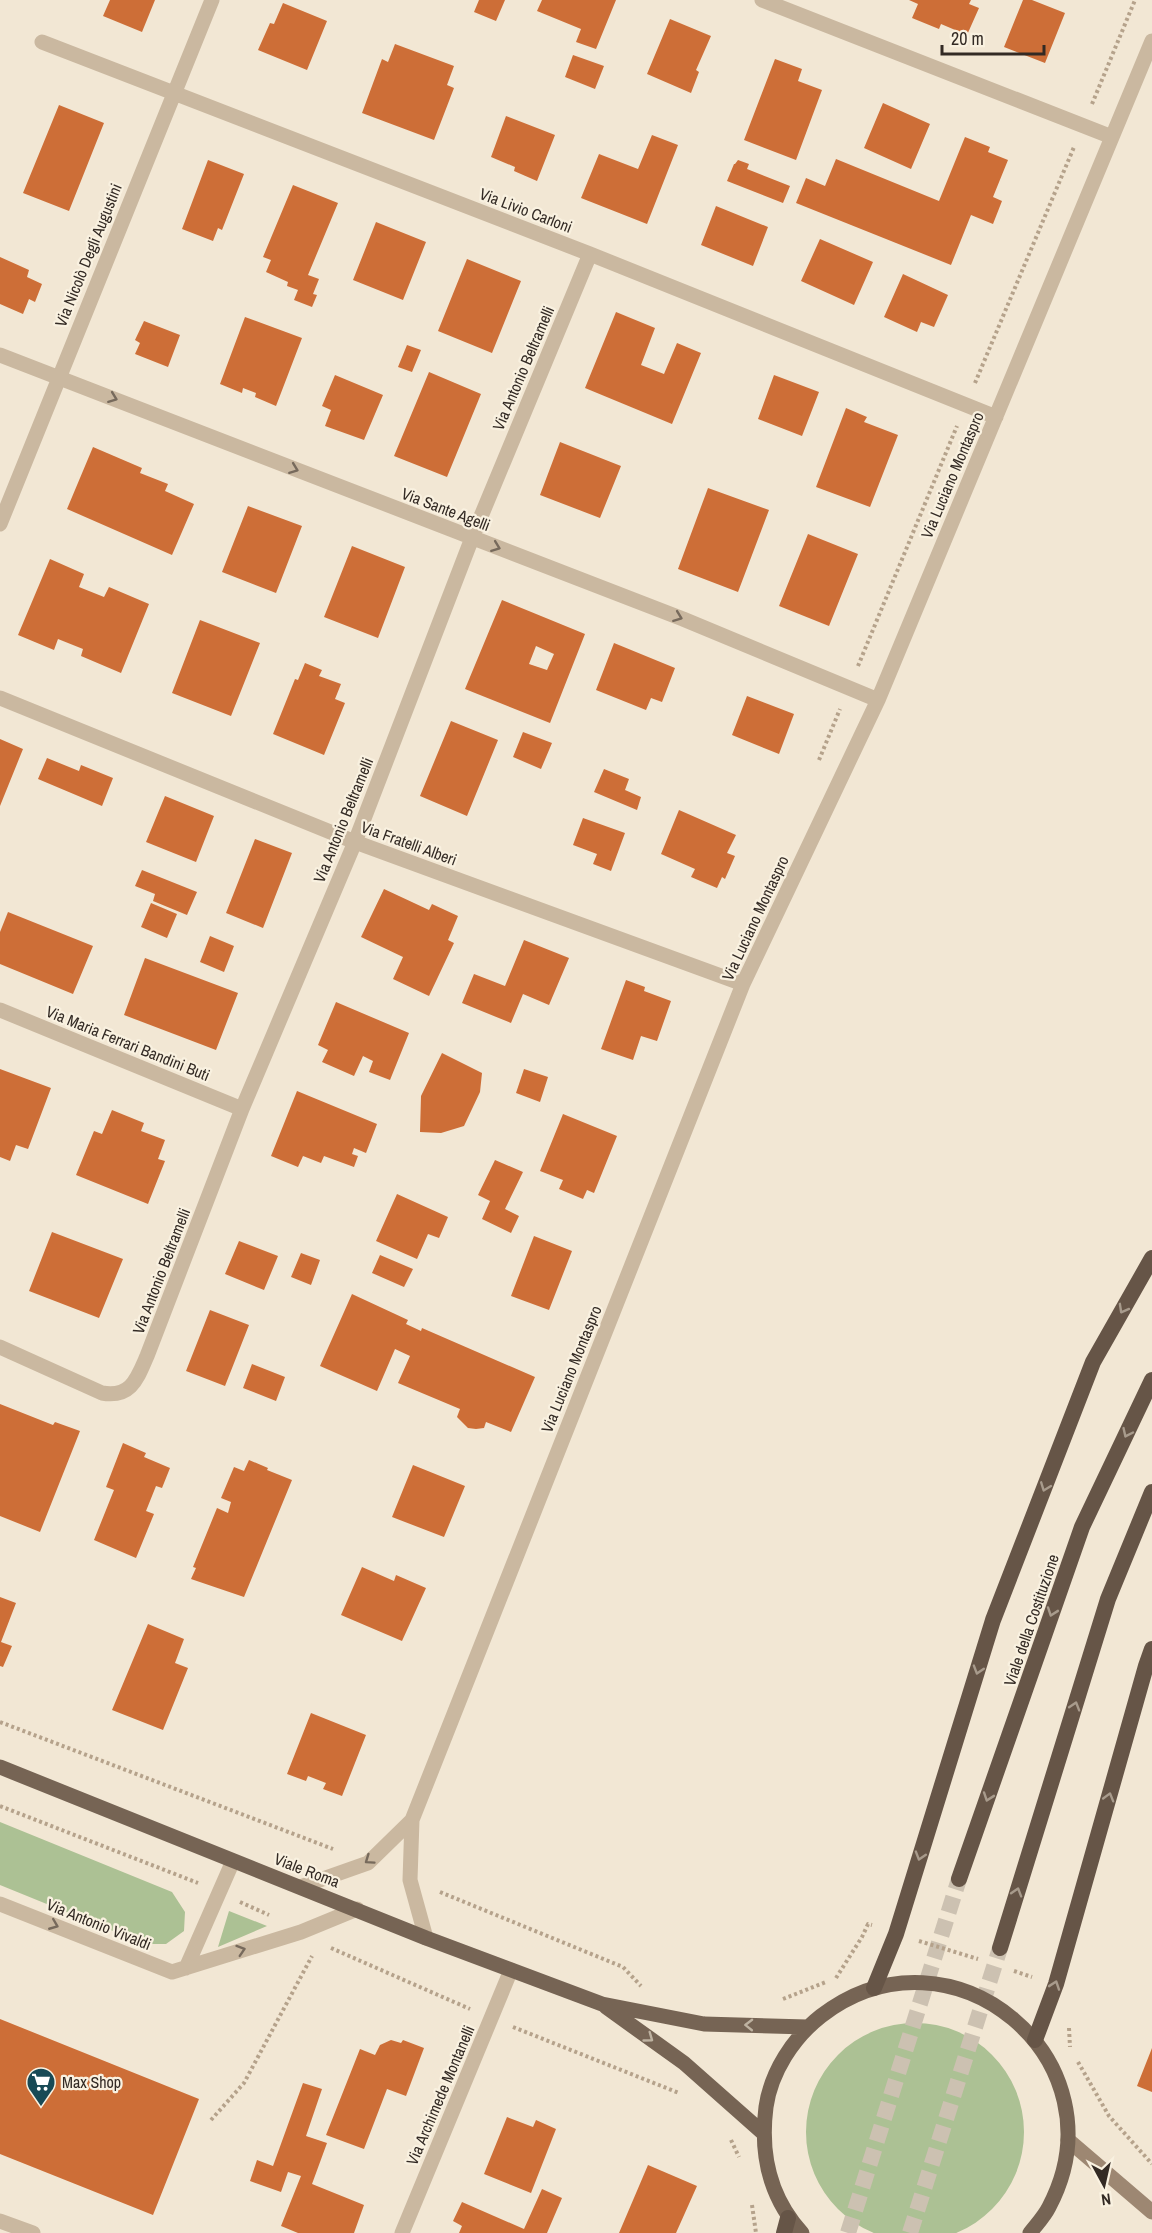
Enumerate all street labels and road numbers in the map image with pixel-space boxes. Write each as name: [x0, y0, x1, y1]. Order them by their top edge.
street label: Via Nicolò Degli Augustini: [49, 180, 127, 330]
street label: Via Livio Carloni: [477, 182, 575, 238]
street label: Via Antonio Beltramelli: [487, 302, 559, 434]
street label: Via Luciano Montaspro: [915, 408, 989, 542]
street label: Via Sante Agelli: [399, 482, 493, 536]
street label: Via Antonio Beltramelli: [308, 754, 378, 886]
street label: Via Fratelli Alberi: [358, 815, 460, 871]
street label: Via Luciano Montaspro: [716, 852, 794, 984]
street label: Via Maria Ferrari Bandini Buti: [43, 1000, 213, 1086]
street label: Via Antonio Beltramelli: [127, 1205, 195, 1337]
street label: Via Luciano Montaspro: [535, 1302, 607, 1436]
street label: Viale della Costituzione: [998, 1551, 1064, 1689]
street label: Viale Roma: [271, 1847, 343, 1893]
street label: Via Antonio Vivaldi: [43, 1893, 155, 1955]
street label: Via Archimede Montanelli: [401, 2022, 479, 2168]

